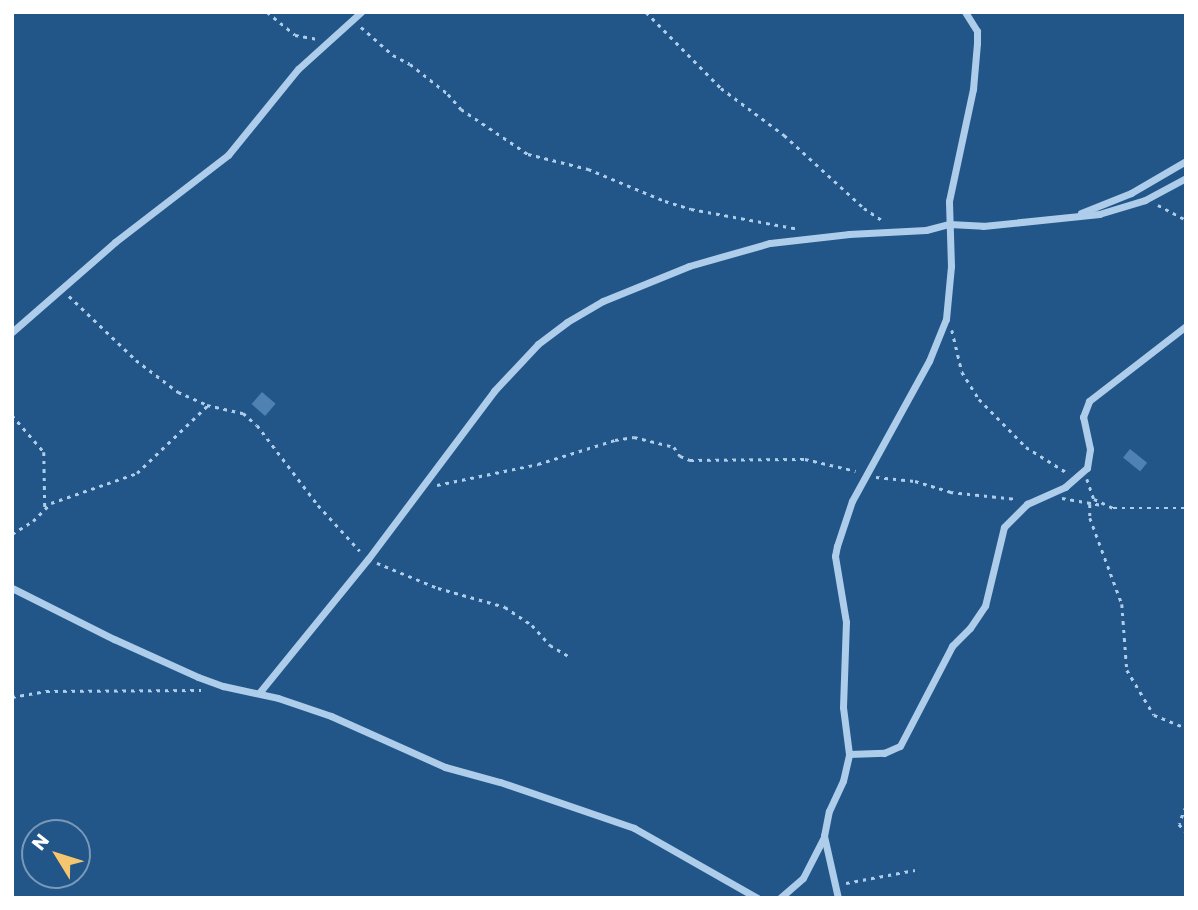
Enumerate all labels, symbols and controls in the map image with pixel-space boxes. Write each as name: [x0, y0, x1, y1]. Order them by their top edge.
north arrow: [21, 819, 91, 889]
text: N: [26, 828, 56, 856]

